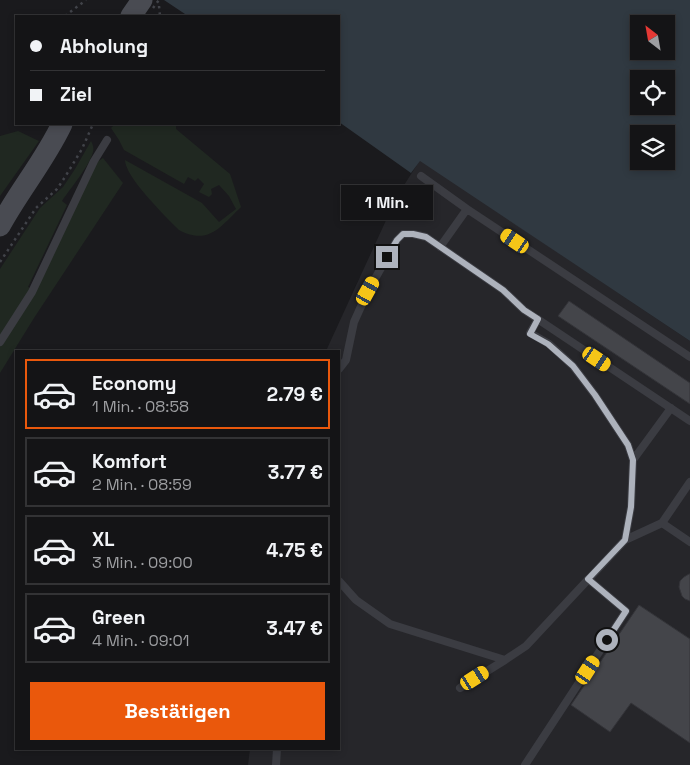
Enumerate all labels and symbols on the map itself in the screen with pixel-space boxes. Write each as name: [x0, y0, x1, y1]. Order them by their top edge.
north arrow: [630, 15, 675, 60]
callout: 1 Min.: [341, 184, 433, 220]
car: [498, 226, 531, 256]
route end: [376, 246, 398, 268]
car: [354, 274, 381, 308]
car: [580, 344, 613, 374]
route start: [596, 629, 618, 651]
car: [573, 653, 602, 687]
car: [458, 664, 491, 692]

